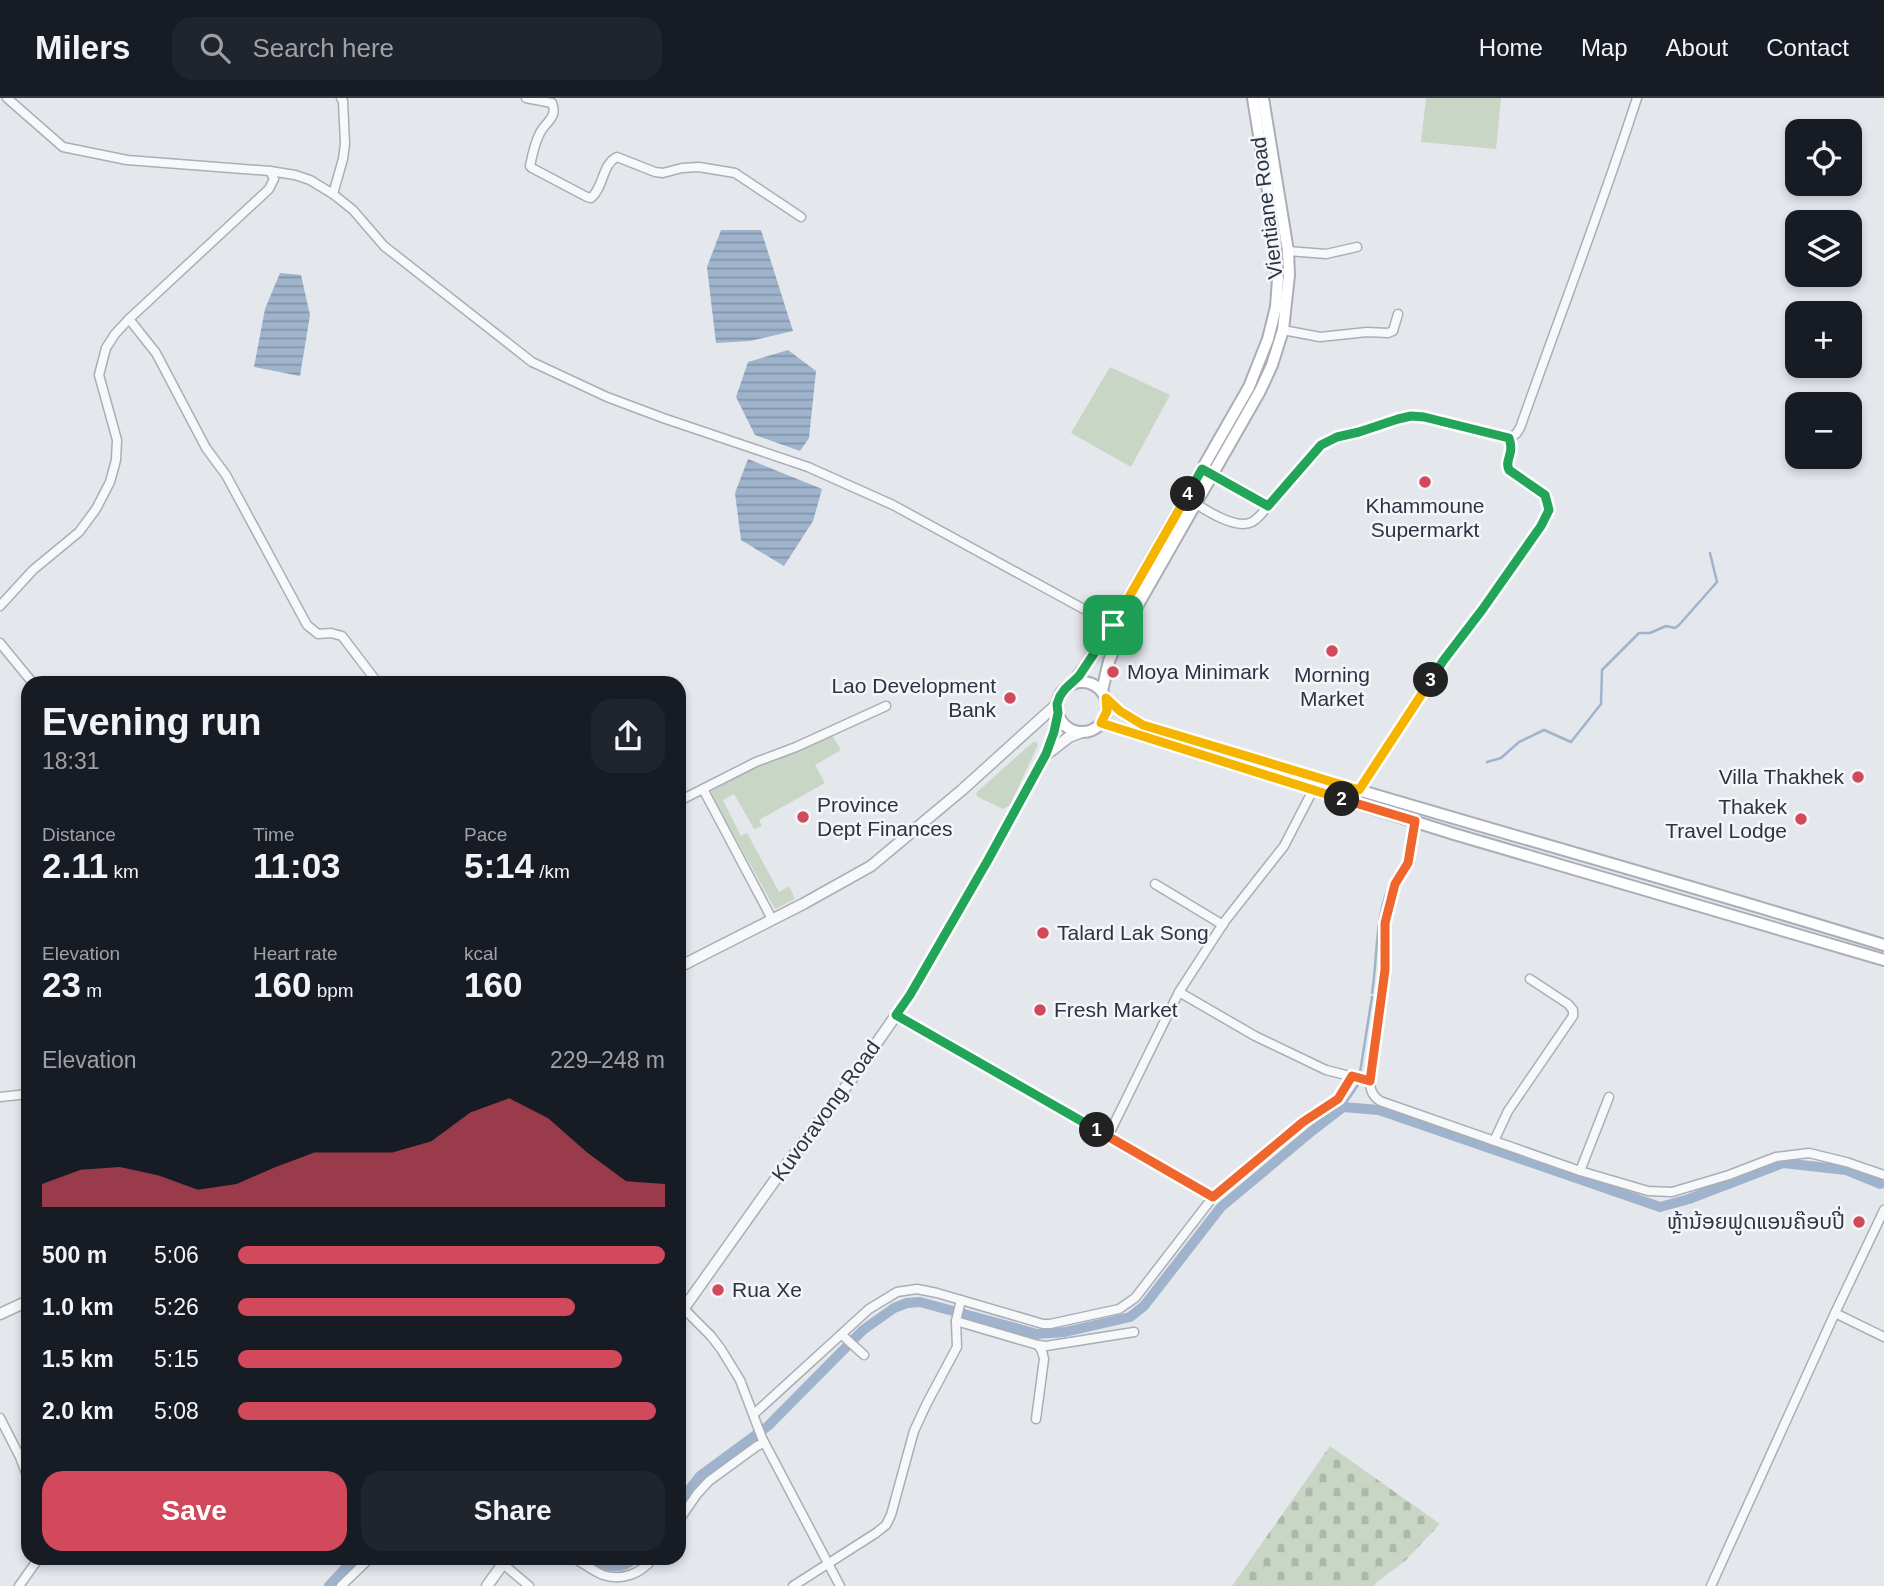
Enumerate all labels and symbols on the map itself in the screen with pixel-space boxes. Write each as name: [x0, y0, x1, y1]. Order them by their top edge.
street label: Vientiane Road: [1246, 136, 1287, 281]
marker: Khammoune Supermarkt: [1417, 474, 1433, 490]
pin: 4: [1170, 476, 1206, 512]
place label: Khammoune Supermarkt: [1365, 494, 1485, 541]
pin: [1083, 595, 1143, 655]
marker: Morning Market: [1324, 643, 1340, 659]
place label: Moya Minimark: [1127, 660, 1270, 683]
pin: 3: [1414, 662, 1448, 698]
place label: Morning Market: [1294, 663, 1370, 710]
marker: Moya Minimark: [1105, 664, 1121, 680]
place label: Lao Development Bank: [831, 674, 996, 721]
marker: Lao Development Bank: [1002, 690, 1018, 706]
place label: Villa Thakhek: [1719, 765, 1844, 788]
marker: Villa Thakhek: [1850, 769, 1866, 785]
pin: 2: [1324, 782, 1360, 816]
place label: Province Dept Finances: [817, 793, 952, 840]
place label: Thakek Travel Lodge: [1665, 795, 1787, 842]
marker: Province Dept Finances: [795, 809, 811, 825]
marker: Thakek Travel Lodge: [1793, 811, 1809, 827]
place label: Talard Lak Song: [1057, 921, 1209, 944]
marker: Talard Lak Song: [1035, 925, 1051, 941]
place label: Fresh Market: [1054, 998, 1178, 1021]
marker: Fresh Market: [1032, 1002, 1048, 1018]
street label: Kuvoravong Road: [767, 1036, 884, 1185]
pin: 1: [1080, 1112, 1114, 1148]
place label: ຫຼ້ານ້ອຍຟູດແອນຄ໊ອບປີ່: [1667, 1206, 1845, 1236]
marker: ຫຼ້ານ້ອຍຟູດແອນຄ໊ອບປີ່: [1851, 1214, 1867, 1230]
place label: Rua Xe: [732, 1278, 802, 1301]
marker: Rua Xe: [710, 1282, 726, 1298]

